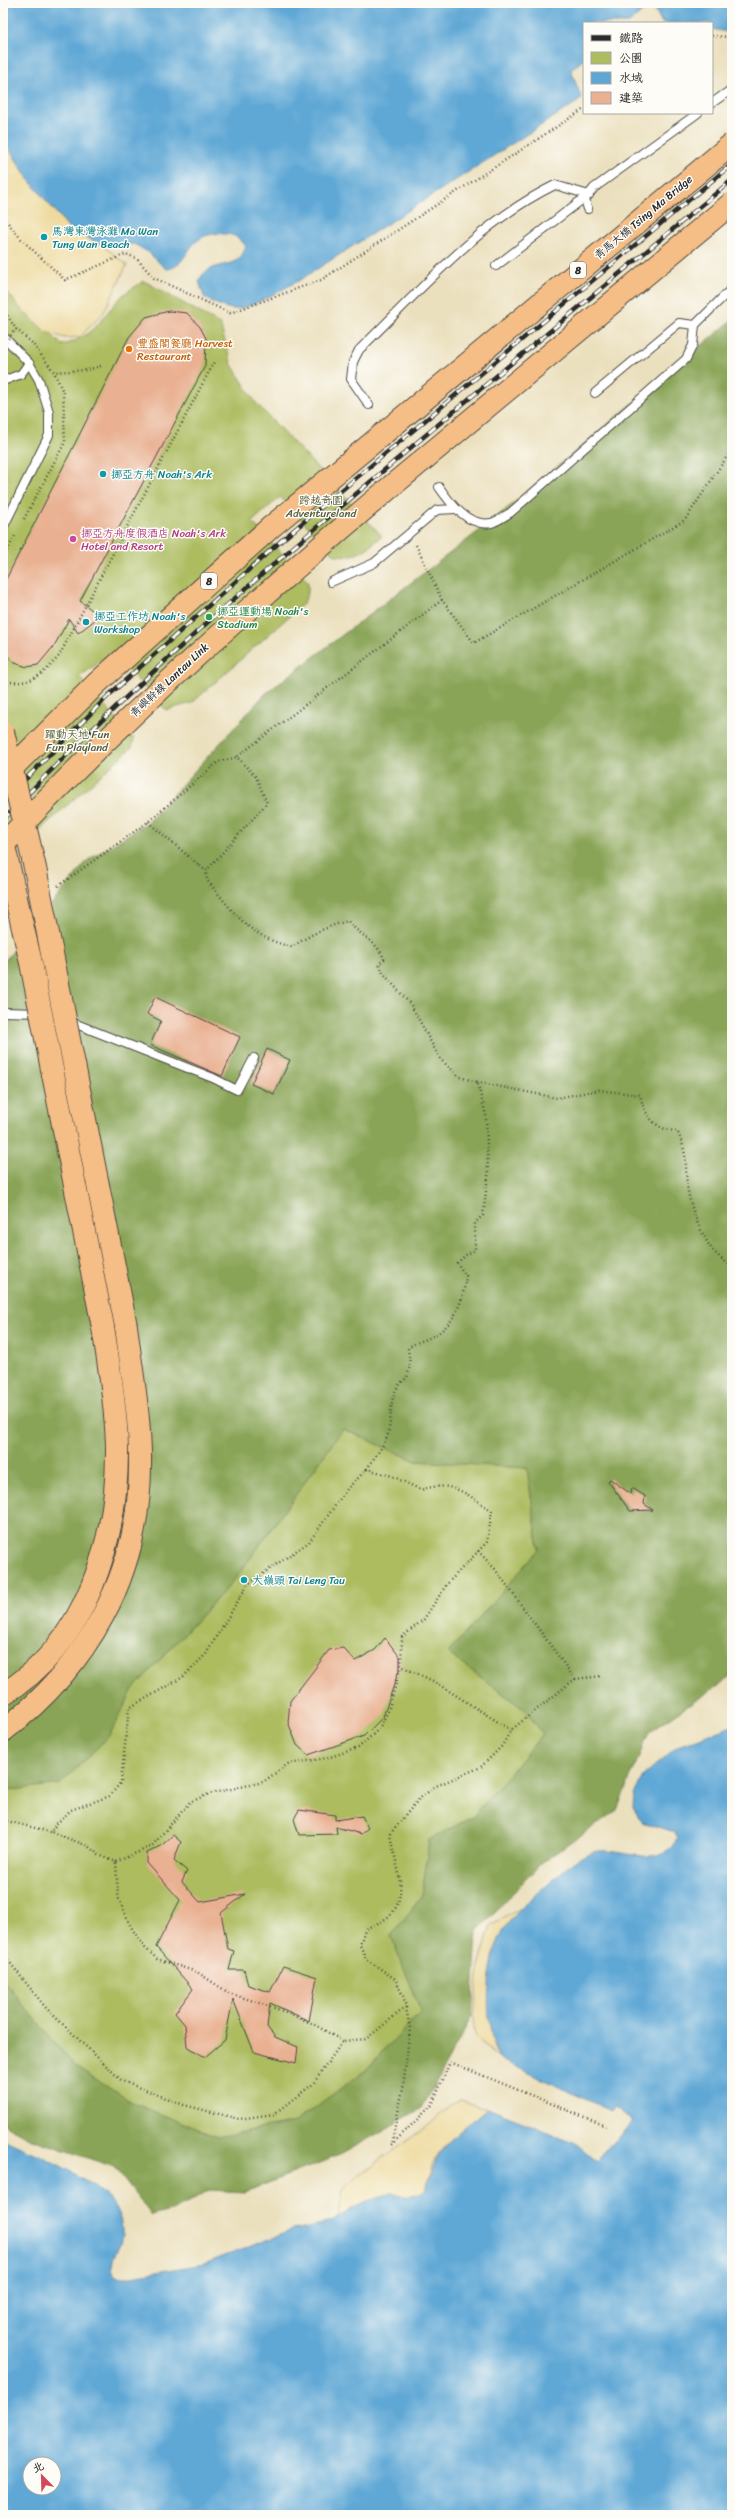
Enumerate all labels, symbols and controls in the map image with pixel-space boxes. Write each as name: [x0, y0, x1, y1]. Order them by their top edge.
legend: [583, 22, 713, 114]
text: 鐵路: [619, 27, 643, 49]
text: 公園: [619, 47, 643, 69]
text: 水域: [619, 67, 643, 89]
text: 建築: [619, 87, 643, 109]
street label: 青馬大橋 Tsing Ma Bridge: [590, 170, 697, 264]
place label: 馬灣東灣泳灘 Ma Wan Tung Wan Beach: [52, 222, 158, 254]
marker: 馬灣東灣泳灘 Ma Wan Tung Wan Beach: [39, 232, 49, 242]
road number: 8: [570, 262, 586, 278]
place label: 豐盛閣餐廳 Harvest Restaurant: [137, 334, 233, 366]
marker: 豐盛閣餐廳 Harvest Restaurant: [124, 344, 134, 354]
place label: 挪亞方舟 Noah's Ark: [111, 465, 212, 484]
marker: 挪亞方舟 Noah's Ark: [98, 469, 108, 479]
park label: 跨越奇園 Adventureland: [285, 491, 358, 523]
place label: 挪亞方舟度假酒店 Noah's Ark Hotel and Resort: [81, 524, 226, 556]
marker: 挪亞方舟度假酒店 Noah's Ark Hotel and Resort: [68, 534, 78, 544]
road number: 8: [201, 573, 217, 589]
place label: 挪亞運動場 Noah's Stadium: [217, 602, 309, 634]
place label: 挪亞工作坊 Noah's Workshop: [94, 607, 186, 639]
marker: 挪亞運動場 Noah's Stadium: [204, 612, 214, 622]
marker: 挪亞工作坊 Noah's Workshop: [81, 617, 91, 627]
street label: 青嶼幹線 Lantau Link: [125, 638, 213, 722]
park label: 躍動天地 Fun Fun Playland: [45, 725, 109, 757]
place label: 大嶺頭 Tai Leng Tau: [252, 1571, 345, 1590]
marker: 大嶺頭 Tai Leng Tau: [239, 1575, 249, 1585]
north arrow: [22, 2456, 62, 2496]
text: 北: [30, 2456, 47, 2478]

